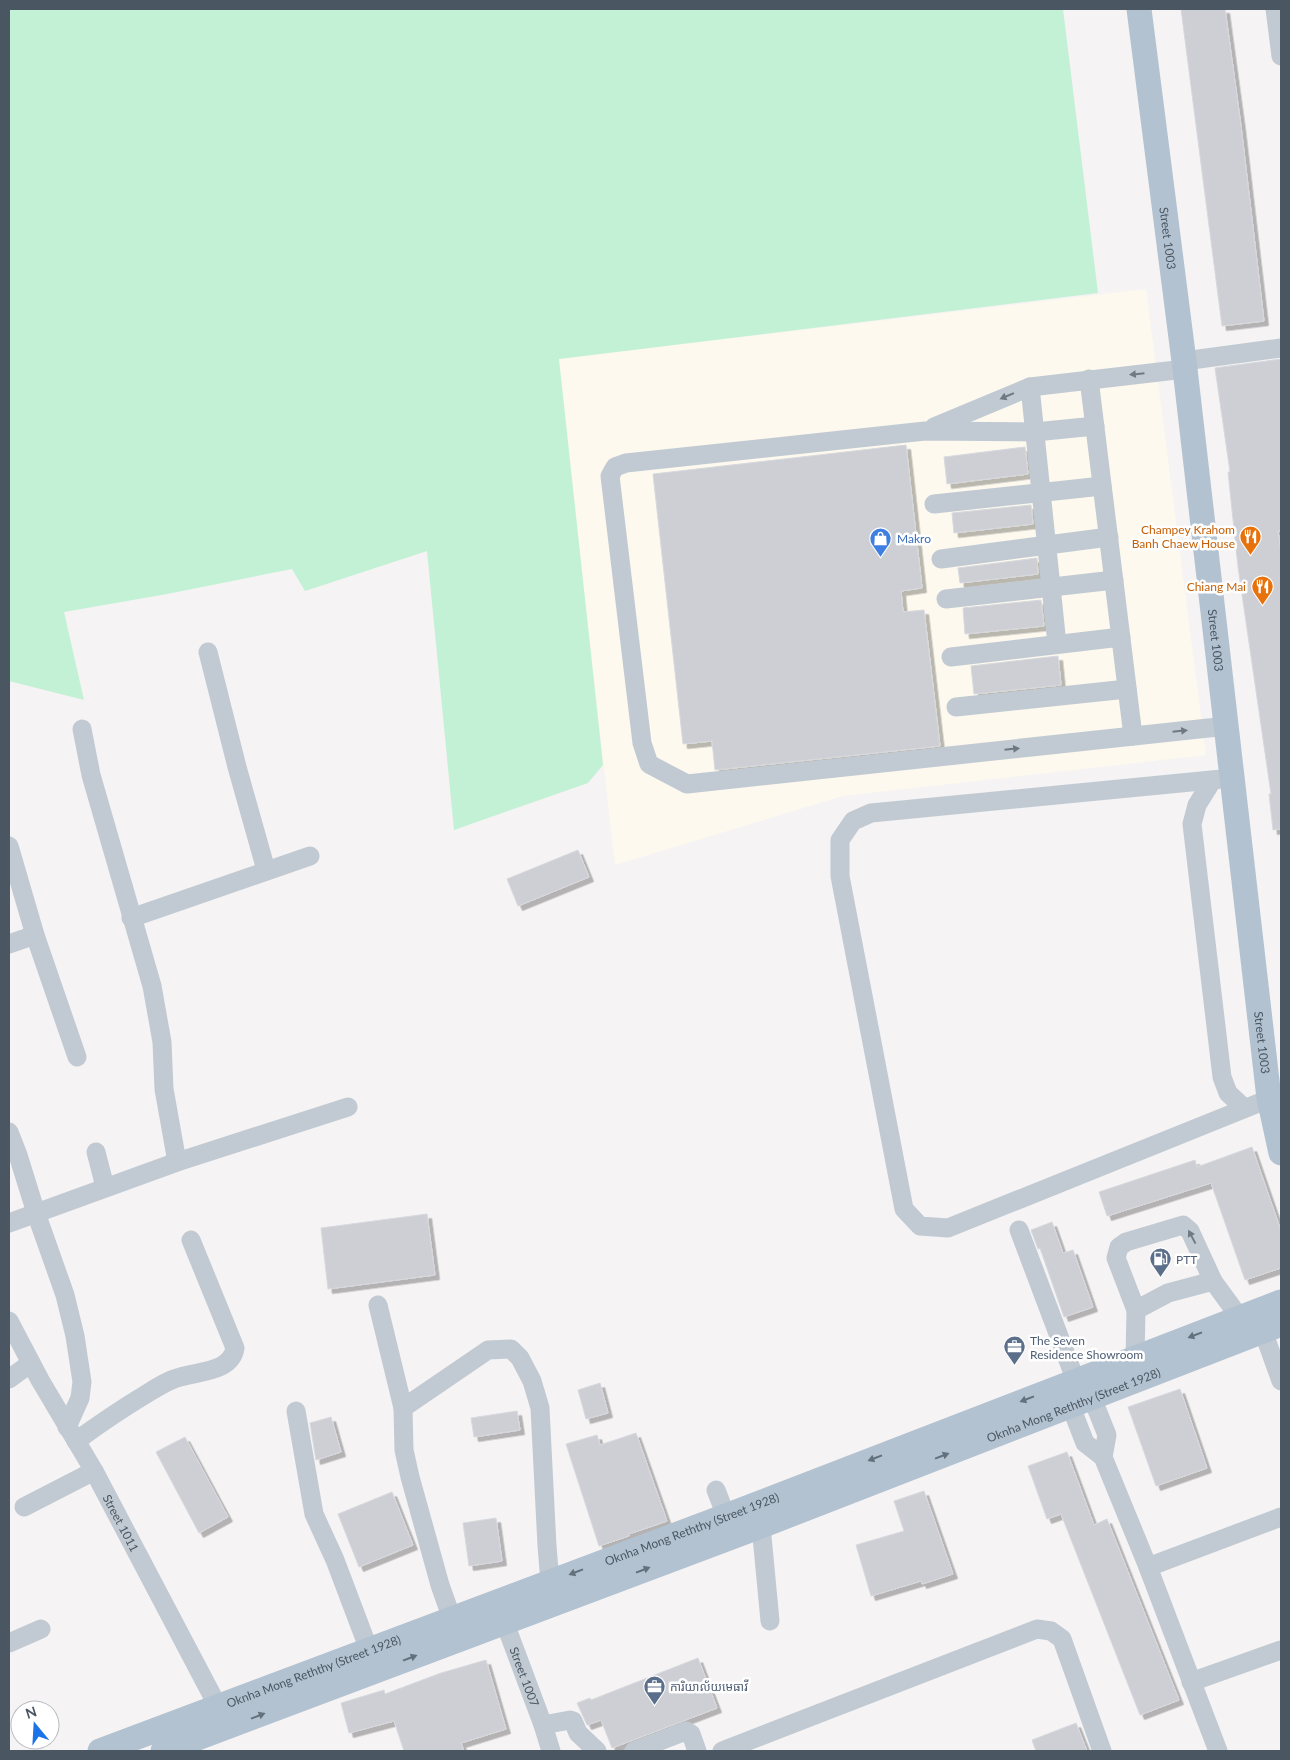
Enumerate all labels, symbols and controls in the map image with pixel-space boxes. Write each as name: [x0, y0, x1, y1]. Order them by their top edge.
street label: Street 1003: [1157, 206, 1180, 270]
one-way arrow: [1128, 370, 1144, 378]
one-way arrow: [1000, 393, 1015, 401]
place label: Champey Krahom Banh Chaew House: [1132, 522, 1235, 551]
restaurant icon: Champey Krahom Banh Chaew House: [1239, 524, 1263, 555]
shop icon: Makro: [869, 526, 893, 557]
place label: Makro: [897, 531, 931, 546]
restaurant icon: Chiang Mai: [1250, 574, 1274, 605]
place label: Chiang Mai: [1187, 579, 1246, 594]
street label: Street 1003: [1205, 608, 1227, 672]
one-way arrow: [1172, 727, 1188, 735]
one-way arrow: [1005, 744, 1021, 752]
street label: Street 1003: [1252, 1011, 1274, 1075]
one-way arrow: [1188, 1230, 1196, 1244]
fuel station icon: PTT: [1148, 1247, 1172, 1278]
place label: PTT: [1176, 1252, 1197, 1267]
one-way arrow: [1187, 1332, 1202, 1339]
place label: The Seven Residence Showroom: [1030, 1333, 1143, 1362]
office icon: The Seven Residence Showroom: [1002, 1335, 1026, 1366]
street label: Oknha Mong Reththy (Street 1928): [984, 1364, 1162, 1445]
one-way arrow: [1019, 1396, 1034, 1404]
one-way arrow: [935, 1451, 949, 1459]
one-way arrow: [867, 1454, 882, 1462]
street label: Oknha Mong Reththy (Street 1928): [602, 1489, 781, 1568]
street label: Street 1011: [100, 1492, 142, 1554]
one-way arrow: [636, 1566, 651, 1573]
one-way arrow: [568, 1568, 583, 1576]
street label: Oknha Mong Reththy (Street 1928): [224, 1631, 403, 1710]
street label: Street 1007: [507, 1645, 543, 1708]
one-way arrow: [402, 1654, 417, 1661]
office icon: ការិយាល័យមេធាវី: [642, 1674, 666, 1705]
place label: ការិយាល័យមេធាវី: [670, 1679, 749, 1694]
north arrow: [10, 1700, 60, 1750]
text: N: [23, 1702, 39, 1722]
one-way arrow: [250, 1712, 265, 1719]

